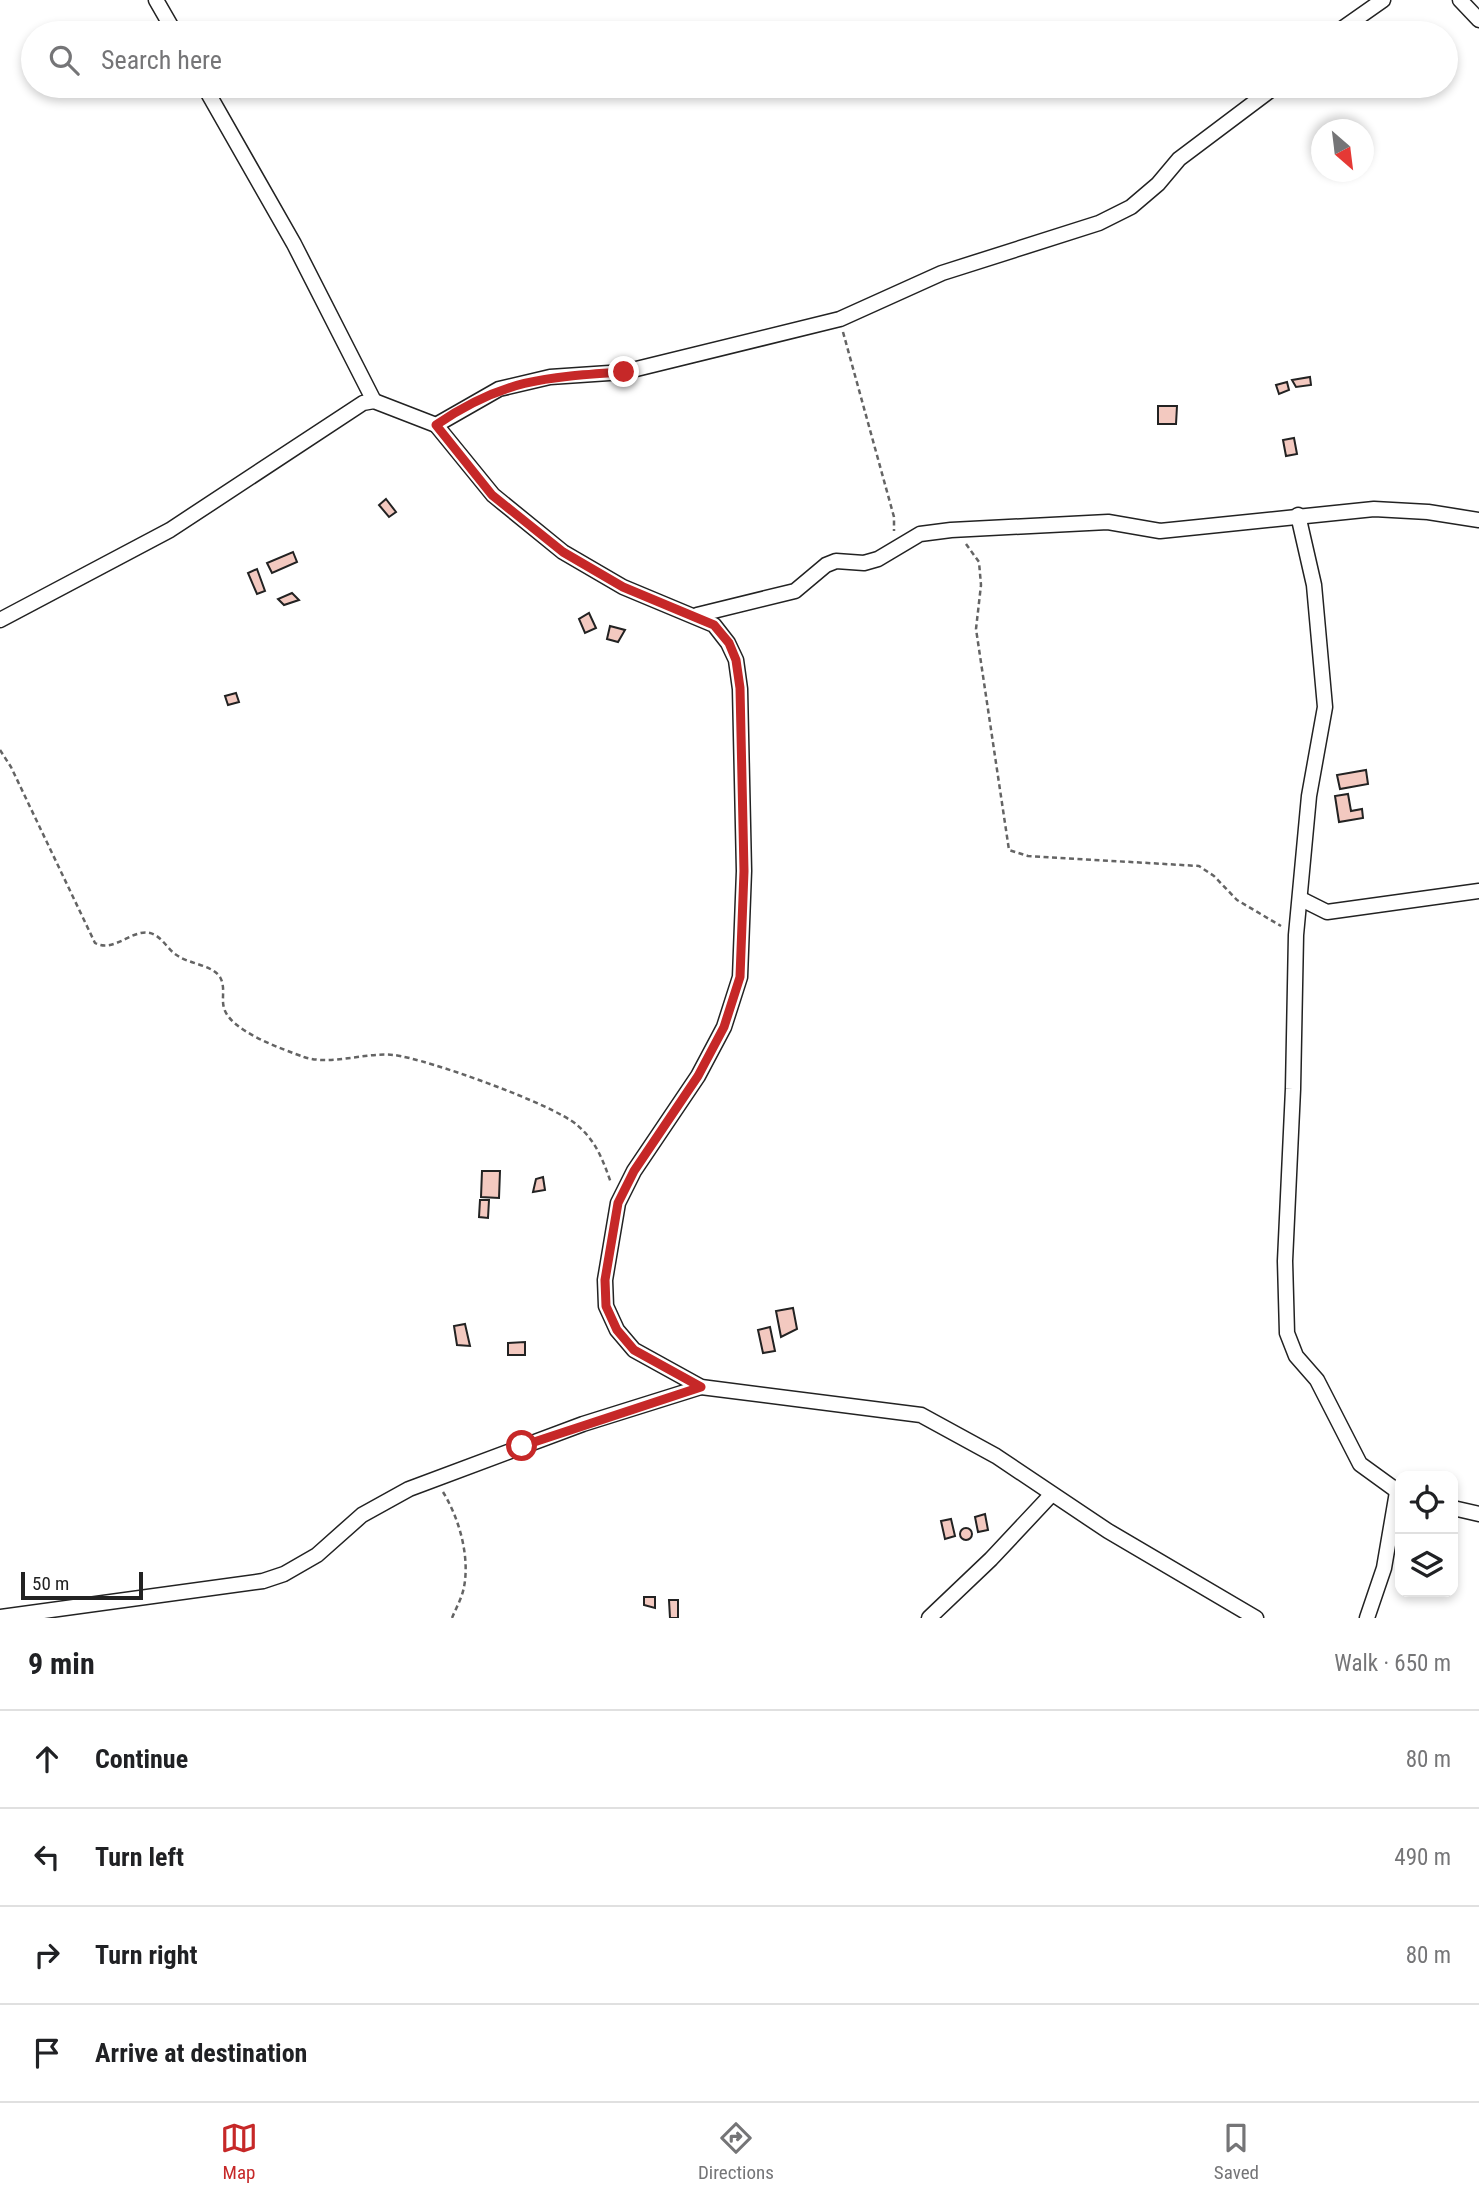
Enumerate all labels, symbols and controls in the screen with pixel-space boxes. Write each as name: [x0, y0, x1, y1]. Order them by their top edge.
search box: [21, 21, 1458, 98]
icon: search: [45, 41, 83, 79]
text: Search here: [101, 45, 222, 75]
north arrow: [1311, 119, 1374, 182]
route end: [608, 356, 639, 387]
route start: [506, 1430, 537, 1461]
map controls: [1395, 1471, 1458, 1597]
button: locate: [1395, 1471, 1458, 1534]
button: layers: [1395, 1534, 1458, 1597]
scale bar: [21, 1569, 144, 1601]
text: 50 m: [32, 1572, 69, 1595]
text: 9 min: [28, 1646, 95, 1681]
text: Walk · 650 m: [1334, 1650, 1451, 1677]
icon: ahead: [28, 1740, 66, 1778]
text: Continue: [95, 1744, 188, 1774]
text: 80 m: [1406, 1746, 1451, 1773]
icon: left: [28, 1838, 66, 1876]
text: Turn left: [95, 1842, 184, 1872]
text: 490 m: [1394, 1844, 1451, 1871]
icon: right: [28, 1936, 66, 1974]
text: Turn right: [95, 1940, 197, 1970]
text: 80 m: [1406, 1942, 1451, 1969]
icon: arrive: [28, 2034, 66, 2072]
text: Arrive at destination: [95, 2038, 307, 2068]
tab: Map: [220, 2119, 258, 2184]
tab: Directions: [698, 2119, 774, 2184]
tab: Saved: [1214, 2119, 1259, 2184]

